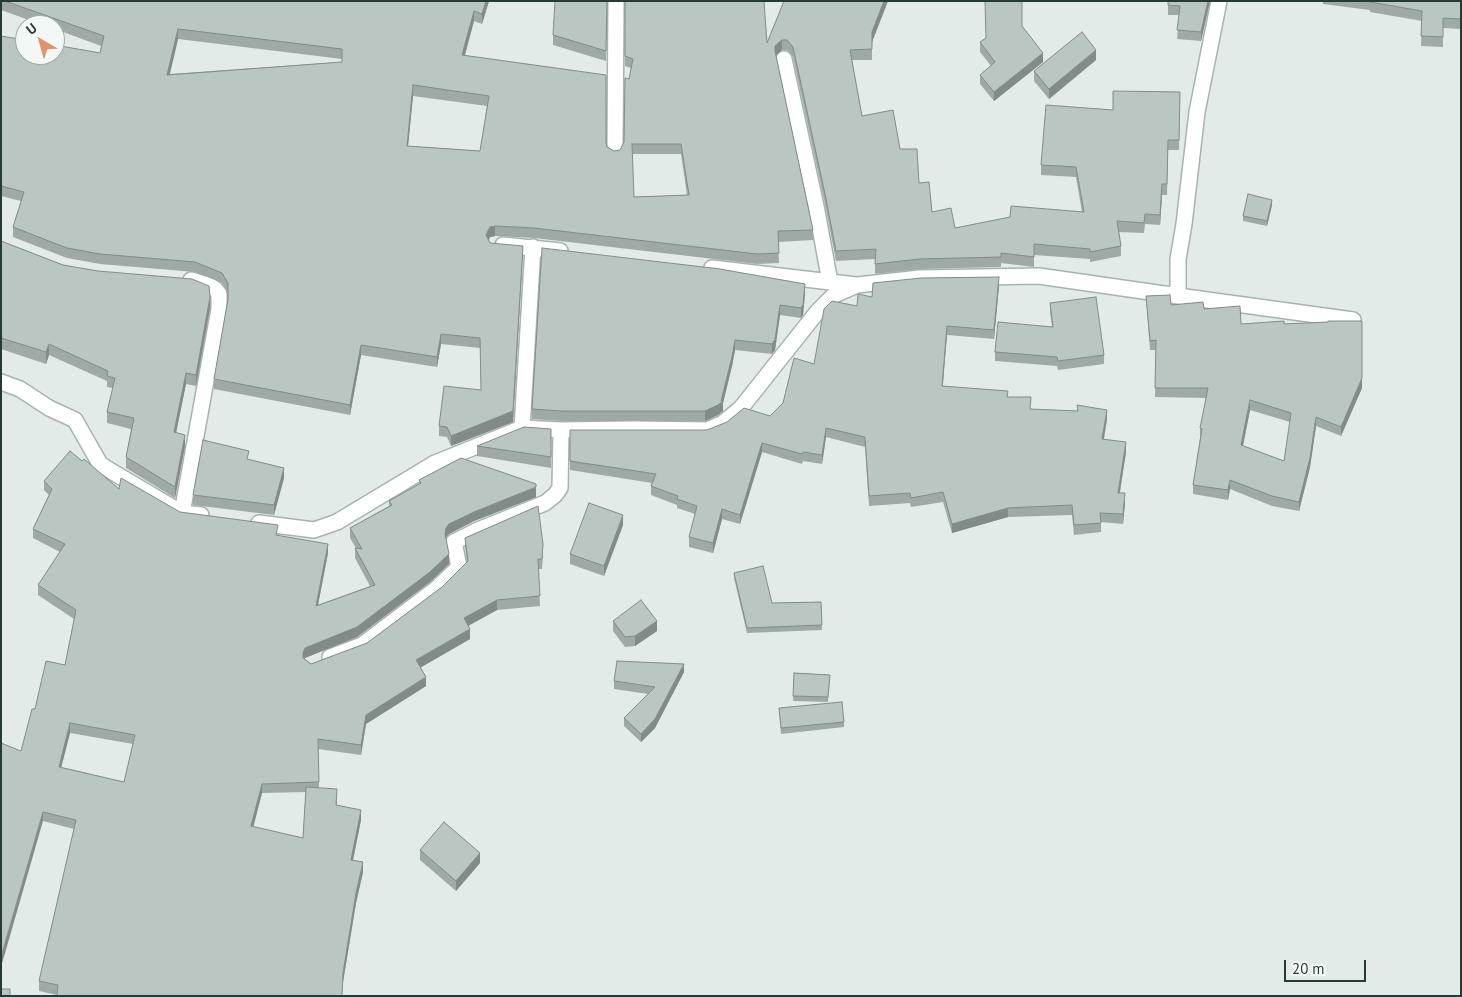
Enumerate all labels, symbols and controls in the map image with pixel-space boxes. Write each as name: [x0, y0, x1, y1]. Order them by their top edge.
north arrow: [15, 15, 65, 65]
text: U: [22, 19, 40, 39]
scale bar: [1287, 950, 1370, 982]
text: 20 m: [1292, 959, 1325, 978]

